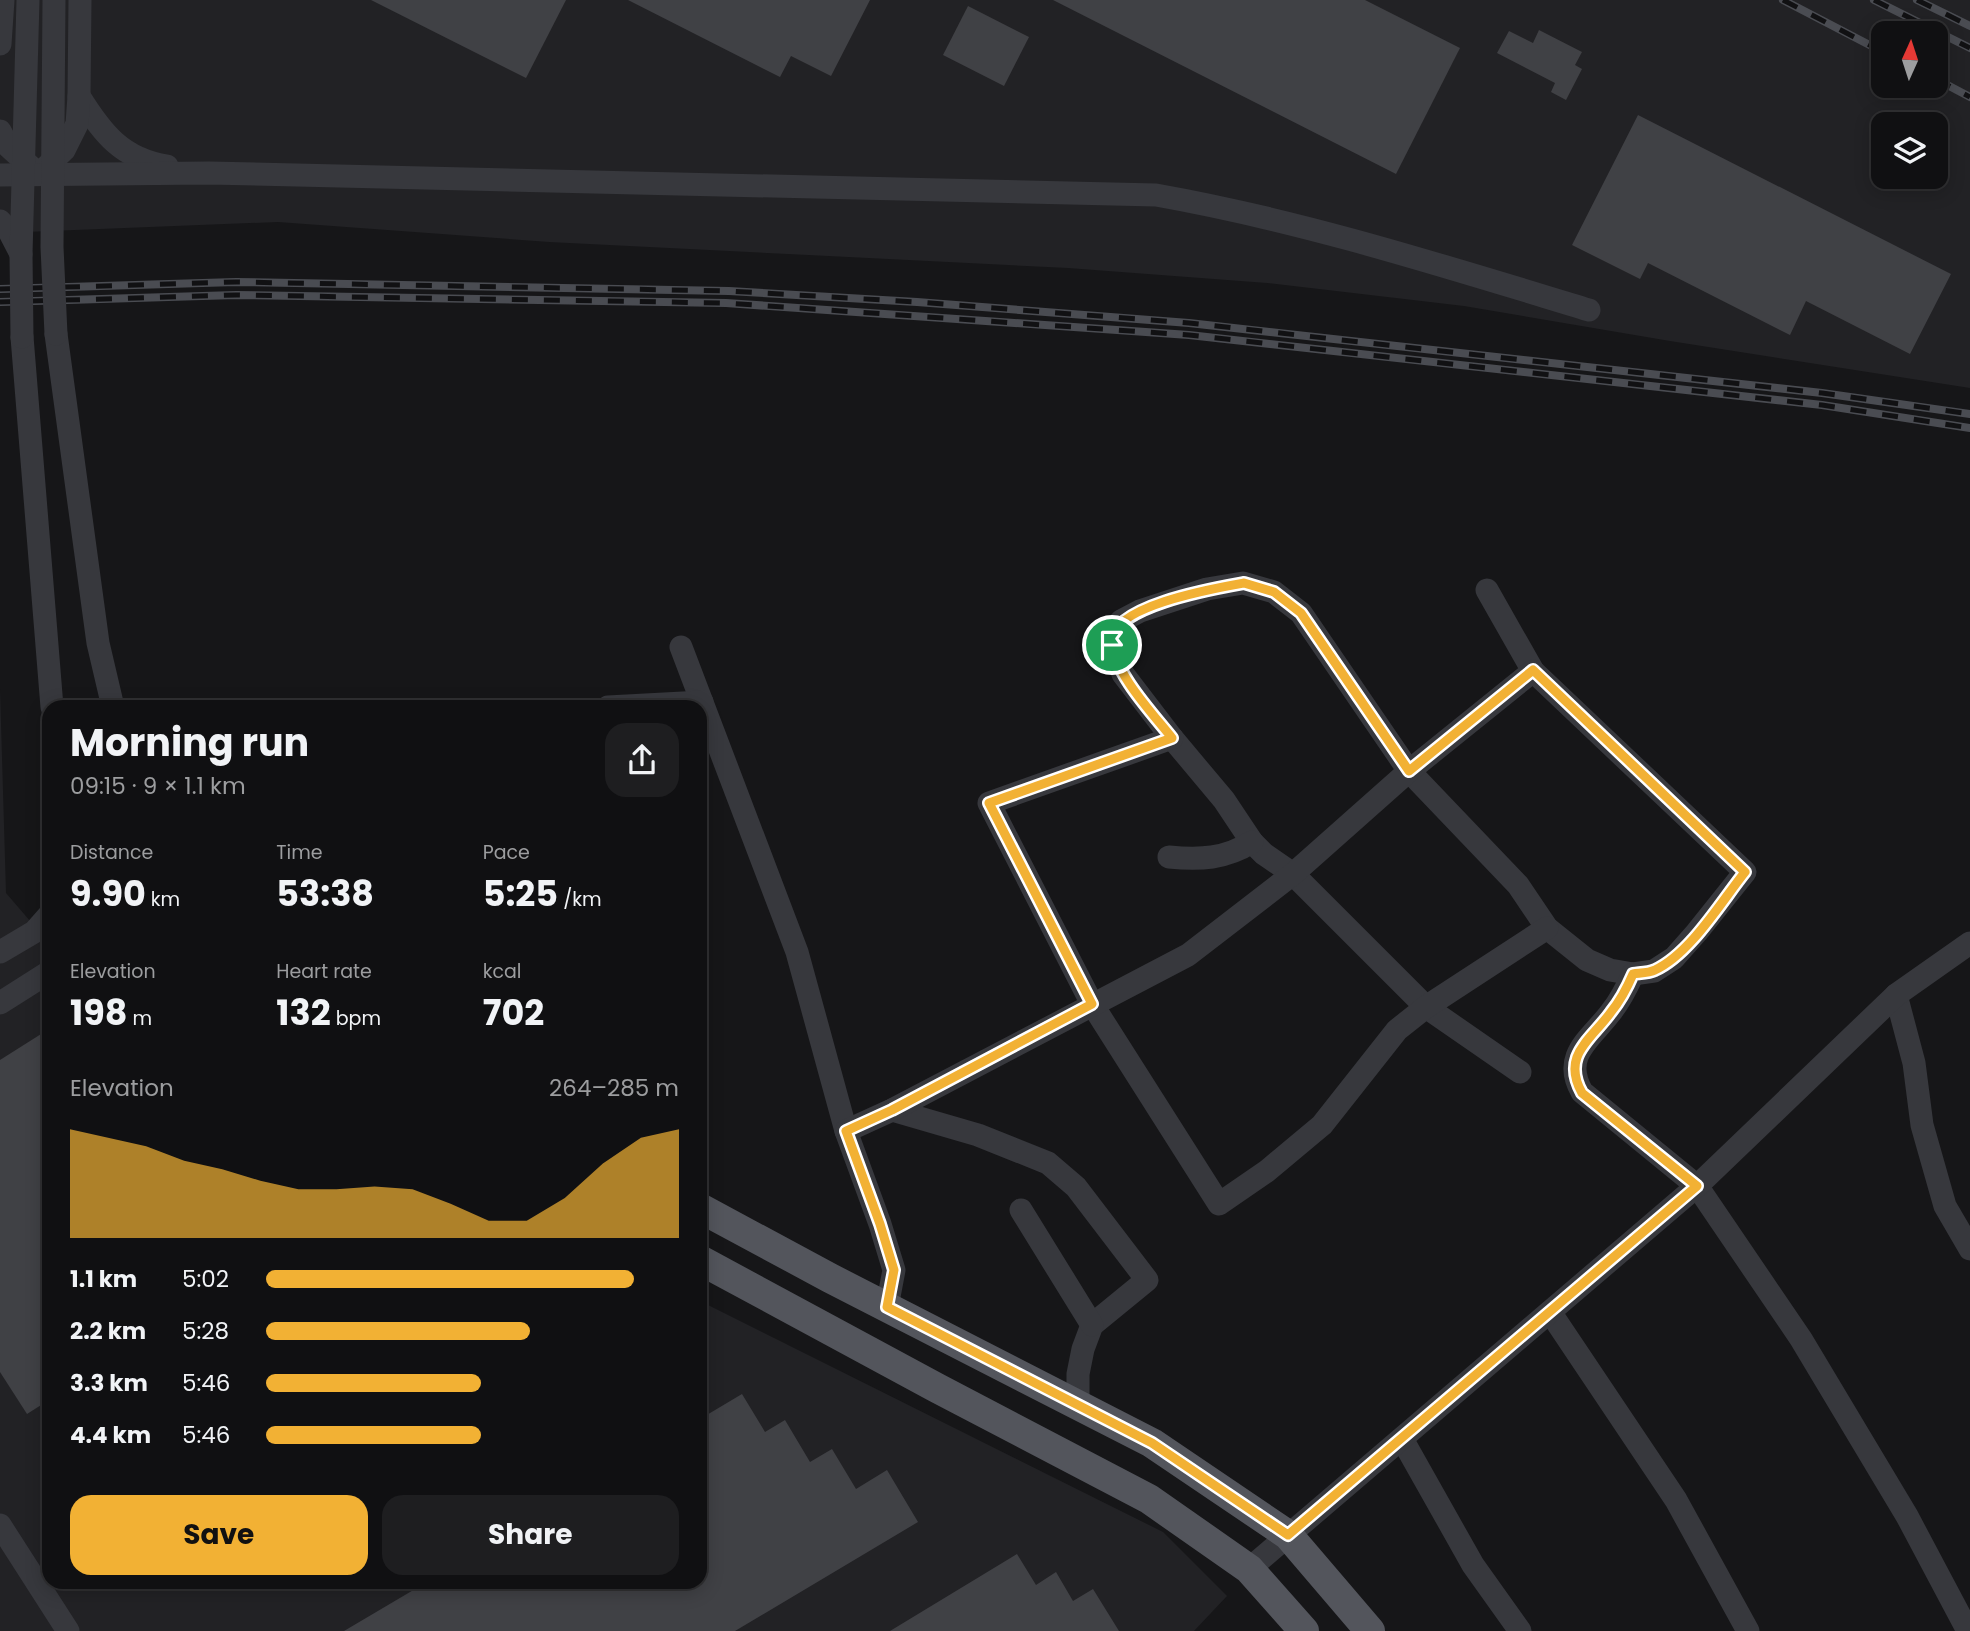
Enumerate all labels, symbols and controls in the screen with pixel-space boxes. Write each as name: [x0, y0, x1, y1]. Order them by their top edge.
north arrow: [1871, 21, 1948, 98]
map controls: [1871, 21, 1948, 189]
button: layers: [1871, 112, 1948, 189]
pin: [1082, 615, 1142, 675]
icon: arrive: [1093, 626, 1131, 664]
text: Morning run: [70, 716, 309, 769]
button: share: [605, 723, 679, 797]
text: 09:15 · 9 × 1.1 km: [70, 770, 246, 802]
text: Distance: [70, 839, 153, 866]
text: Time: [276, 839, 323, 866]
text: Pace: [483, 839, 530, 866]
text: 9.90: [70, 869, 146, 918]
text: 53:38: [276, 869, 374, 918]
text: 5:25: [483, 869, 558, 918]
text: km: [146, 886, 180, 913]
text: /km: [558, 886, 602, 913]
text: Elevation: [70, 958, 156, 985]
text: Heart rate: [276, 958, 372, 985]
text: kcal: [483, 958, 522, 985]
text: 198: [70, 988, 127, 1037]
text: 132: [276, 988, 331, 1037]
text: 702: [483, 988, 544, 1037]
text: m: [127, 1005, 152, 1032]
text: bpm: [331, 1005, 381, 1032]
text: Elevation: [70, 1072, 174, 1104]
text: 264–285 m: [549, 1072, 679, 1104]
text: 1.1 km: [70, 1263, 137, 1295]
text: 5:02: [182, 1263, 229, 1295]
text: 2.2 km: [70, 1315, 146, 1347]
text: 5:28: [182, 1315, 229, 1347]
text: 3.3 km: [70, 1367, 148, 1399]
text: 5:46: [182, 1367, 230, 1399]
text: 4.4 km: [70, 1419, 151, 1451]
text: 5:46: [182, 1419, 230, 1451]
button: Save: [70, 1495, 368, 1575]
button: Share: [382, 1495, 679, 1575]

